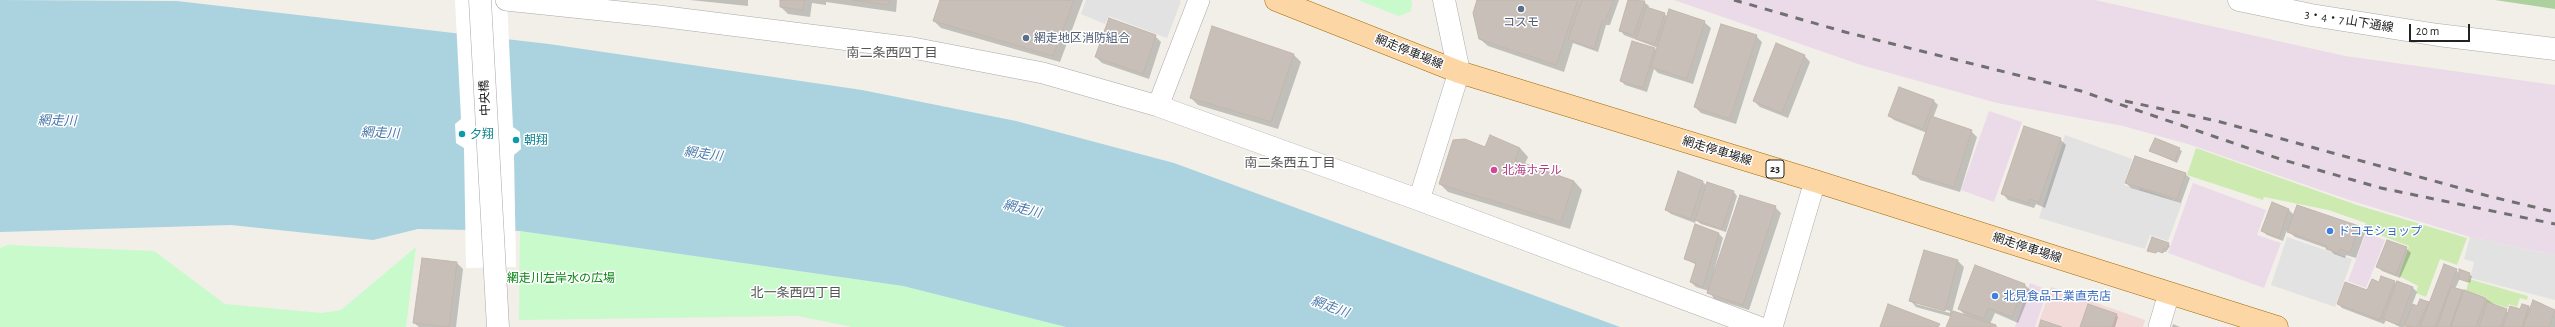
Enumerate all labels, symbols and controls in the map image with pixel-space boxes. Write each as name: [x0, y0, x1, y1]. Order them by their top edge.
marker: コスモ: [1516, 4, 1526, 14]
street label: 3・4・7 山下通線: [2304, 7, 2394, 35]
place label: コスモ: [1503, 15, 1539, 29]
scale bar: [2411, 16, 2472, 42]
text: 20 m: [2416, 25, 2439, 37]
place label: 網走地区消防組合: [1034, 31, 1130, 45]
street label: 網走停車場線: [1373, 32, 1445, 72]
marker: 網走地区消防組合: [1021, 33, 1031, 43]
district label: 南二条西四丁目: [847, 45, 937, 61]
street label: 中央橋: [477, 80, 493, 116]
water label: 網走川: [37, 113, 77, 129]
water label: 網走川: [360, 125, 400, 141]
place label: 夕翔: [470, 127, 494, 141]
marker: 夕翔: [457, 129, 467, 139]
place label: 朝翔: [524, 133, 548, 147]
street label: 網走停車場線: [1680, 134, 1754, 168]
marker: 朝翔: [511, 135, 521, 145]
water label: 網走川: [683, 144, 723, 164]
district label: 南二条西五丁目: [1245, 155, 1335, 171]
road number: 23: [1766, 160, 1784, 178]
place label: 北海ホテル: [1502, 163, 1562, 177]
marker: 北海ホテル: [1489, 165, 1499, 175]
water label: 網走川: [1001, 197, 1043, 221]
place label: ドコモショップ: [2338, 224, 2422, 238]
marker: ドコモショップ: [2325, 226, 2335, 236]
street label: 網走停車場線: [1991, 230, 2063, 266]
park label: 網走川左岸水の広場: [507, 271, 615, 285]
district label: 北一条西四丁目: [751, 285, 841, 301]
place label: 北見食品工業直売店: [2003, 289, 2111, 303]
marker: 北見食品工業直売店: [1990, 291, 2000, 301]
water label: 網走川: [1309, 293, 1351, 321]

